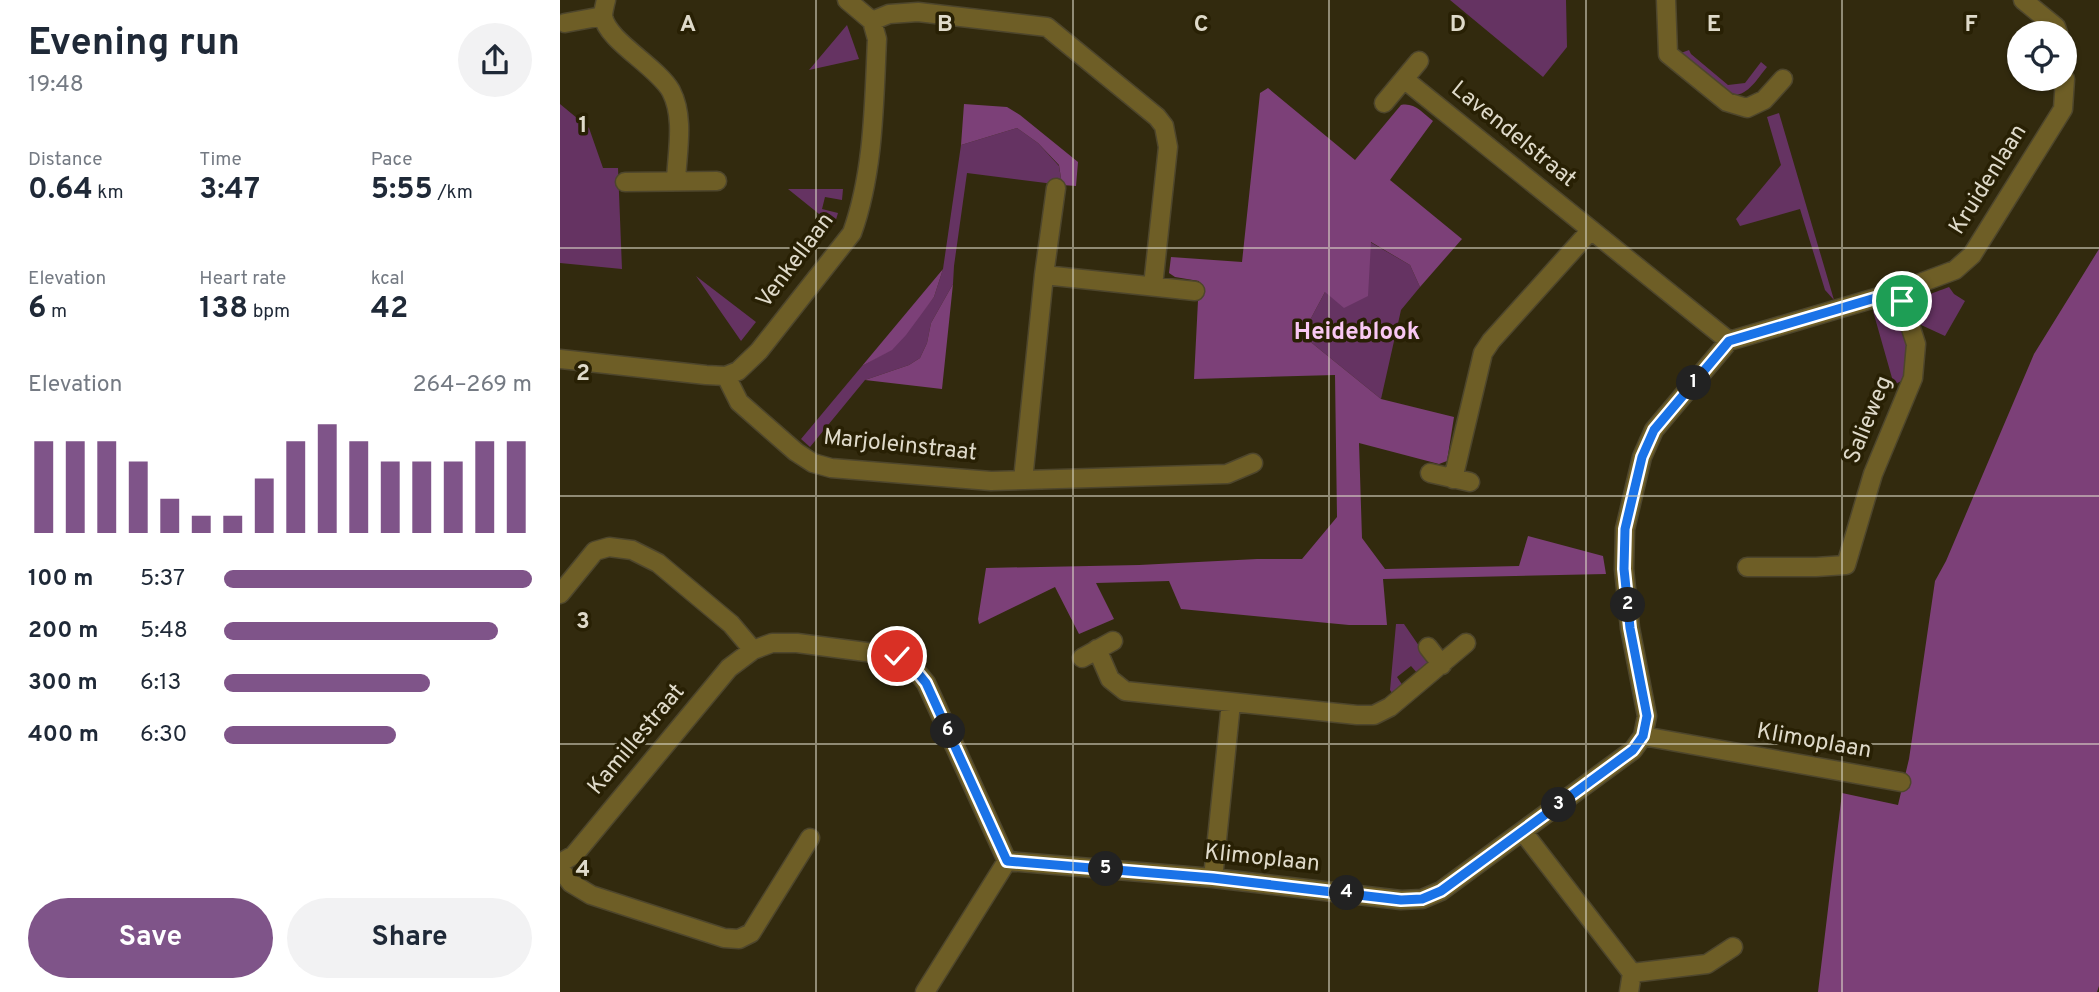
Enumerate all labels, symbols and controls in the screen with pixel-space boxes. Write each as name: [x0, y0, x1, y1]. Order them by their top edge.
text: A: [680, 11, 696, 40]
text: B: [937, 11, 953, 40]
text: C: [1194, 11, 1208, 40]
text: D: [1450, 11, 1466, 40]
text: E: [1707, 11, 1721, 40]
text: F: [1964, 11, 1978, 40]
text: Evening run: [28, 20, 240, 69]
map controls: [2007, 21, 2077, 91]
button: locate: [2007, 21, 2077, 91]
button: share: [458, 23, 532, 97]
text: 19:48: [28, 71, 84, 100]
street label: Lavendelstraat: [1444, 75, 1582, 195]
text: 1: [578, 112, 588, 141]
street label: Kruidenlaan: [1944, 119, 2034, 241]
text: Distance: [28, 148, 103, 172]
text: Time: [199, 148, 242, 172]
text: Pace: [371, 148, 412, 172]
text: 0.64: [28, 172, 93, 209]
text: 3:47: [199, 172, 260, 209]
text: 5:55: [371, 172, 433, 209]
text: km: [93, 181, 124, 205]
text: /km: [433, 181, 473, 205]
street label: Venkellaan: [751, 208, 841, 314]
text: Elevation: [28, 267, 106, 291]
text: Heart rate: [199, 267, 286, 291]
text: kcal: [371, 267, 404, 291]
pin: [1872, 271, 1932, 331]
icon: arrive: [1883, 282, 1921, 320]
text: 6: [28, 291, 46, 328]
text: 138: [199, 291, 248, 328]
text: 42: [371, 291, 408, 328]
text: m: [46, 300, 67, 324]
text: bpm: [248, 300, 290, 324]
district label: Heideblook: [1294, 318, 1420, 348]
text: 2: [576, 360, 590, 389]
pin: 1: [1676, 366, 1712, 400]
text: 1: [1690, 370, 1697, 394]
text: Elevation: [28, 371, 123, 400]
text: 264–269 m: [413, 371, 532, 400]
street label: Salieweg: [1838, 372, 1900, 468]
street label: Marjoleinstraat: [822, 424, 978, 468]
text: 100 m: [28, 565, 93, 594]
text: 5:37: [140, 565, 185, 594]
pin: 2: [1610, 588, 1646, 622]
text: 2: [1622, 592, 1633, 616]
text: 3: [576, 608, 590, 637]
text: 200 m: [28, 617, 98, 646]
text: 5:48: [140, 617, 188, 646]
pin: [867, 626, 927, 686]
icon: check: [878, 637, 916, 675]
text: 300 m: [28, 669, 98, 698]
text: 6:13: [140, 669, 181, 698]
street label: Kamillestraat: [582, 678, 692, 802]
pin: 6: [930, 714, 966, 748]
text: 6: [942, 718, 953, 742]
street label: Klimoplaan: [1754, 718, 1874, 766]
text: 400 m: [28, 721, 99, 750]
text: 6:30: [140, 721, 187, 750]
pin: 3: [1542, 788, 1576, 822]
text: 3: [1553, 792, 1564, 816]
street label: Klimoplaan: [1203, 839, 1321, 879]
pin: 5: [1088, 852, 1124, 886]
text: 4: [576, 856, 590, 885]
text: 5: [1100, 856, 1111, 880]
pin: 4: [1330, 876, 1364, 910]
text: 4: [1340, 880, 1353, 904]
button: Save: [28, 898, 273, 978]
button: Share: [287, 898, 532, 978]

